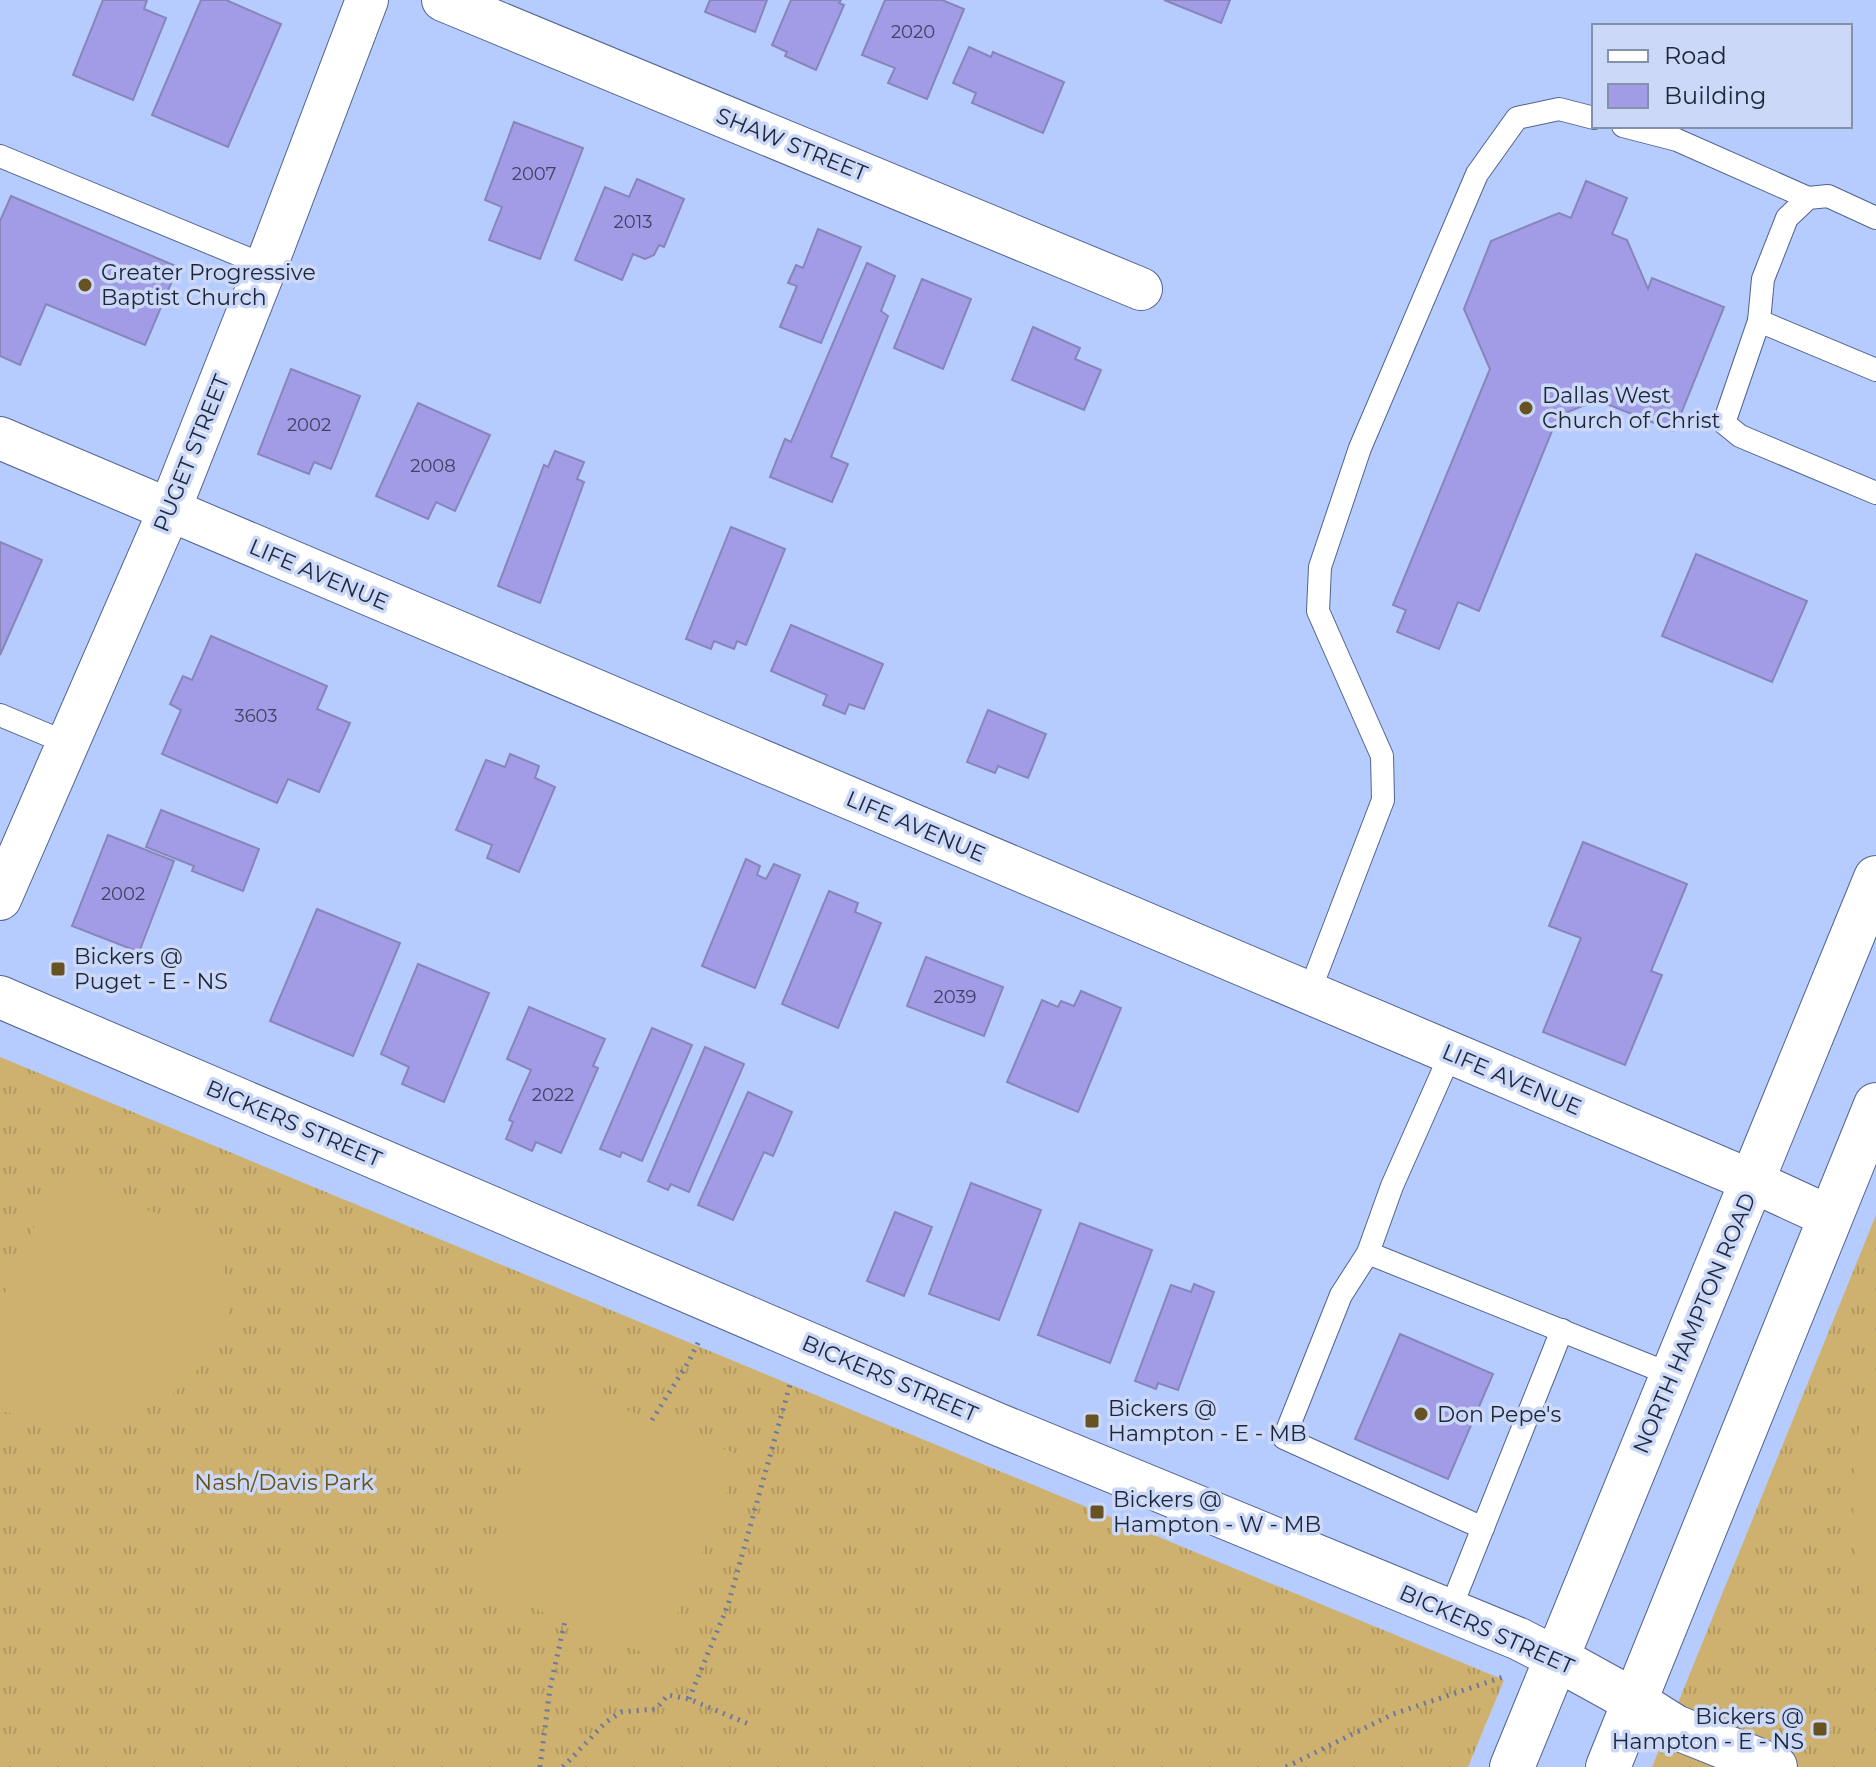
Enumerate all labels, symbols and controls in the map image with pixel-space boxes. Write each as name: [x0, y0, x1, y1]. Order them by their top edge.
house number: 2020: [891, 21, 935, 43]
legend: [1592, 24, 1852, 128]
text: Road: [1664, 41, 1727, 70]
text: Building: [1664, 81, 1767, 110]
street label: SHAW STREET: [712, 102, 872, 187]
house number: 2007: [512, 163, 556, 185]
house number: 2013: [614, 211, 652, 233]
place label: Greater Progressive Baptist Church: [101, 259, 316, 311]
marker: Greater Progressive Baptist Church: [76, 276, 94, 294]
street label: PUGET STREET: [148, 370, 235, 536]
place label: Dallas West Church of Christ: [1542, 382, 1720, 434]
marker: Dallas West Church of Christ: [1517, 399, 1535, 417]
house number: 2002: [287, 414, 331, 436]
house number: 2008: [410, 455, 456, 477]
street label: LIFE AVENUE: [245, 533, 393, 616]
house number: 3603: [234, 705, 278, 727]
street label: LIFE AVENUE: [842, 785, 990, 868]
house number: 2002: [101, 883, 145, 905]
place label: Bickers @ Puget - E - NS: [74, 943, 228, 995]
marker: Bickers @ Puget - E - NS: [49, 960, 67, 978]
house number: 2039: [933, 986, 977, 1008]
street label: LIFE AVENUE: [1438, 1038, 1586, 1121]
street label: BICKERS STREET: [202, 1074, 386, 1173]
house number: 2022: [532, 1084, 574, 1106]
street label: NORTH HAMPTON ROAD: [1627, 1189, 1762, 1458]
street label: BICKERS STREET: [798, 1329, 982, 1428]
place label: Bickers @ Hampton - E - MB: [1108, 1395, 1307, 1447]
place label: Don Pepe's: [1437, 1401, 1562, 1428]
marker: Don Pepe's: [1412, 1405, 1430, 1423]
marker: Bickers @ Hampton - E - MB: [1083, 1412, 1101, 1430]
park label: Nash/Davis Park: [194, 1469, 375, 1496]
place label: Bickers @ Hampton - W - MB: [1113, 1486, 1321, 1538]
marker: Bickers @ Hampton - W - MB: [1088, 1503, 1106, 1521]
street label: BICKERS STREET: [1395, 1579, 1579, 1680]
place label: Bickers @ Hampton - E - NS: [1612, 1703, 1804, 1755]
marker: Bickers @ Hampton - E - NS: [1811, 1720, 1829, 1738]

